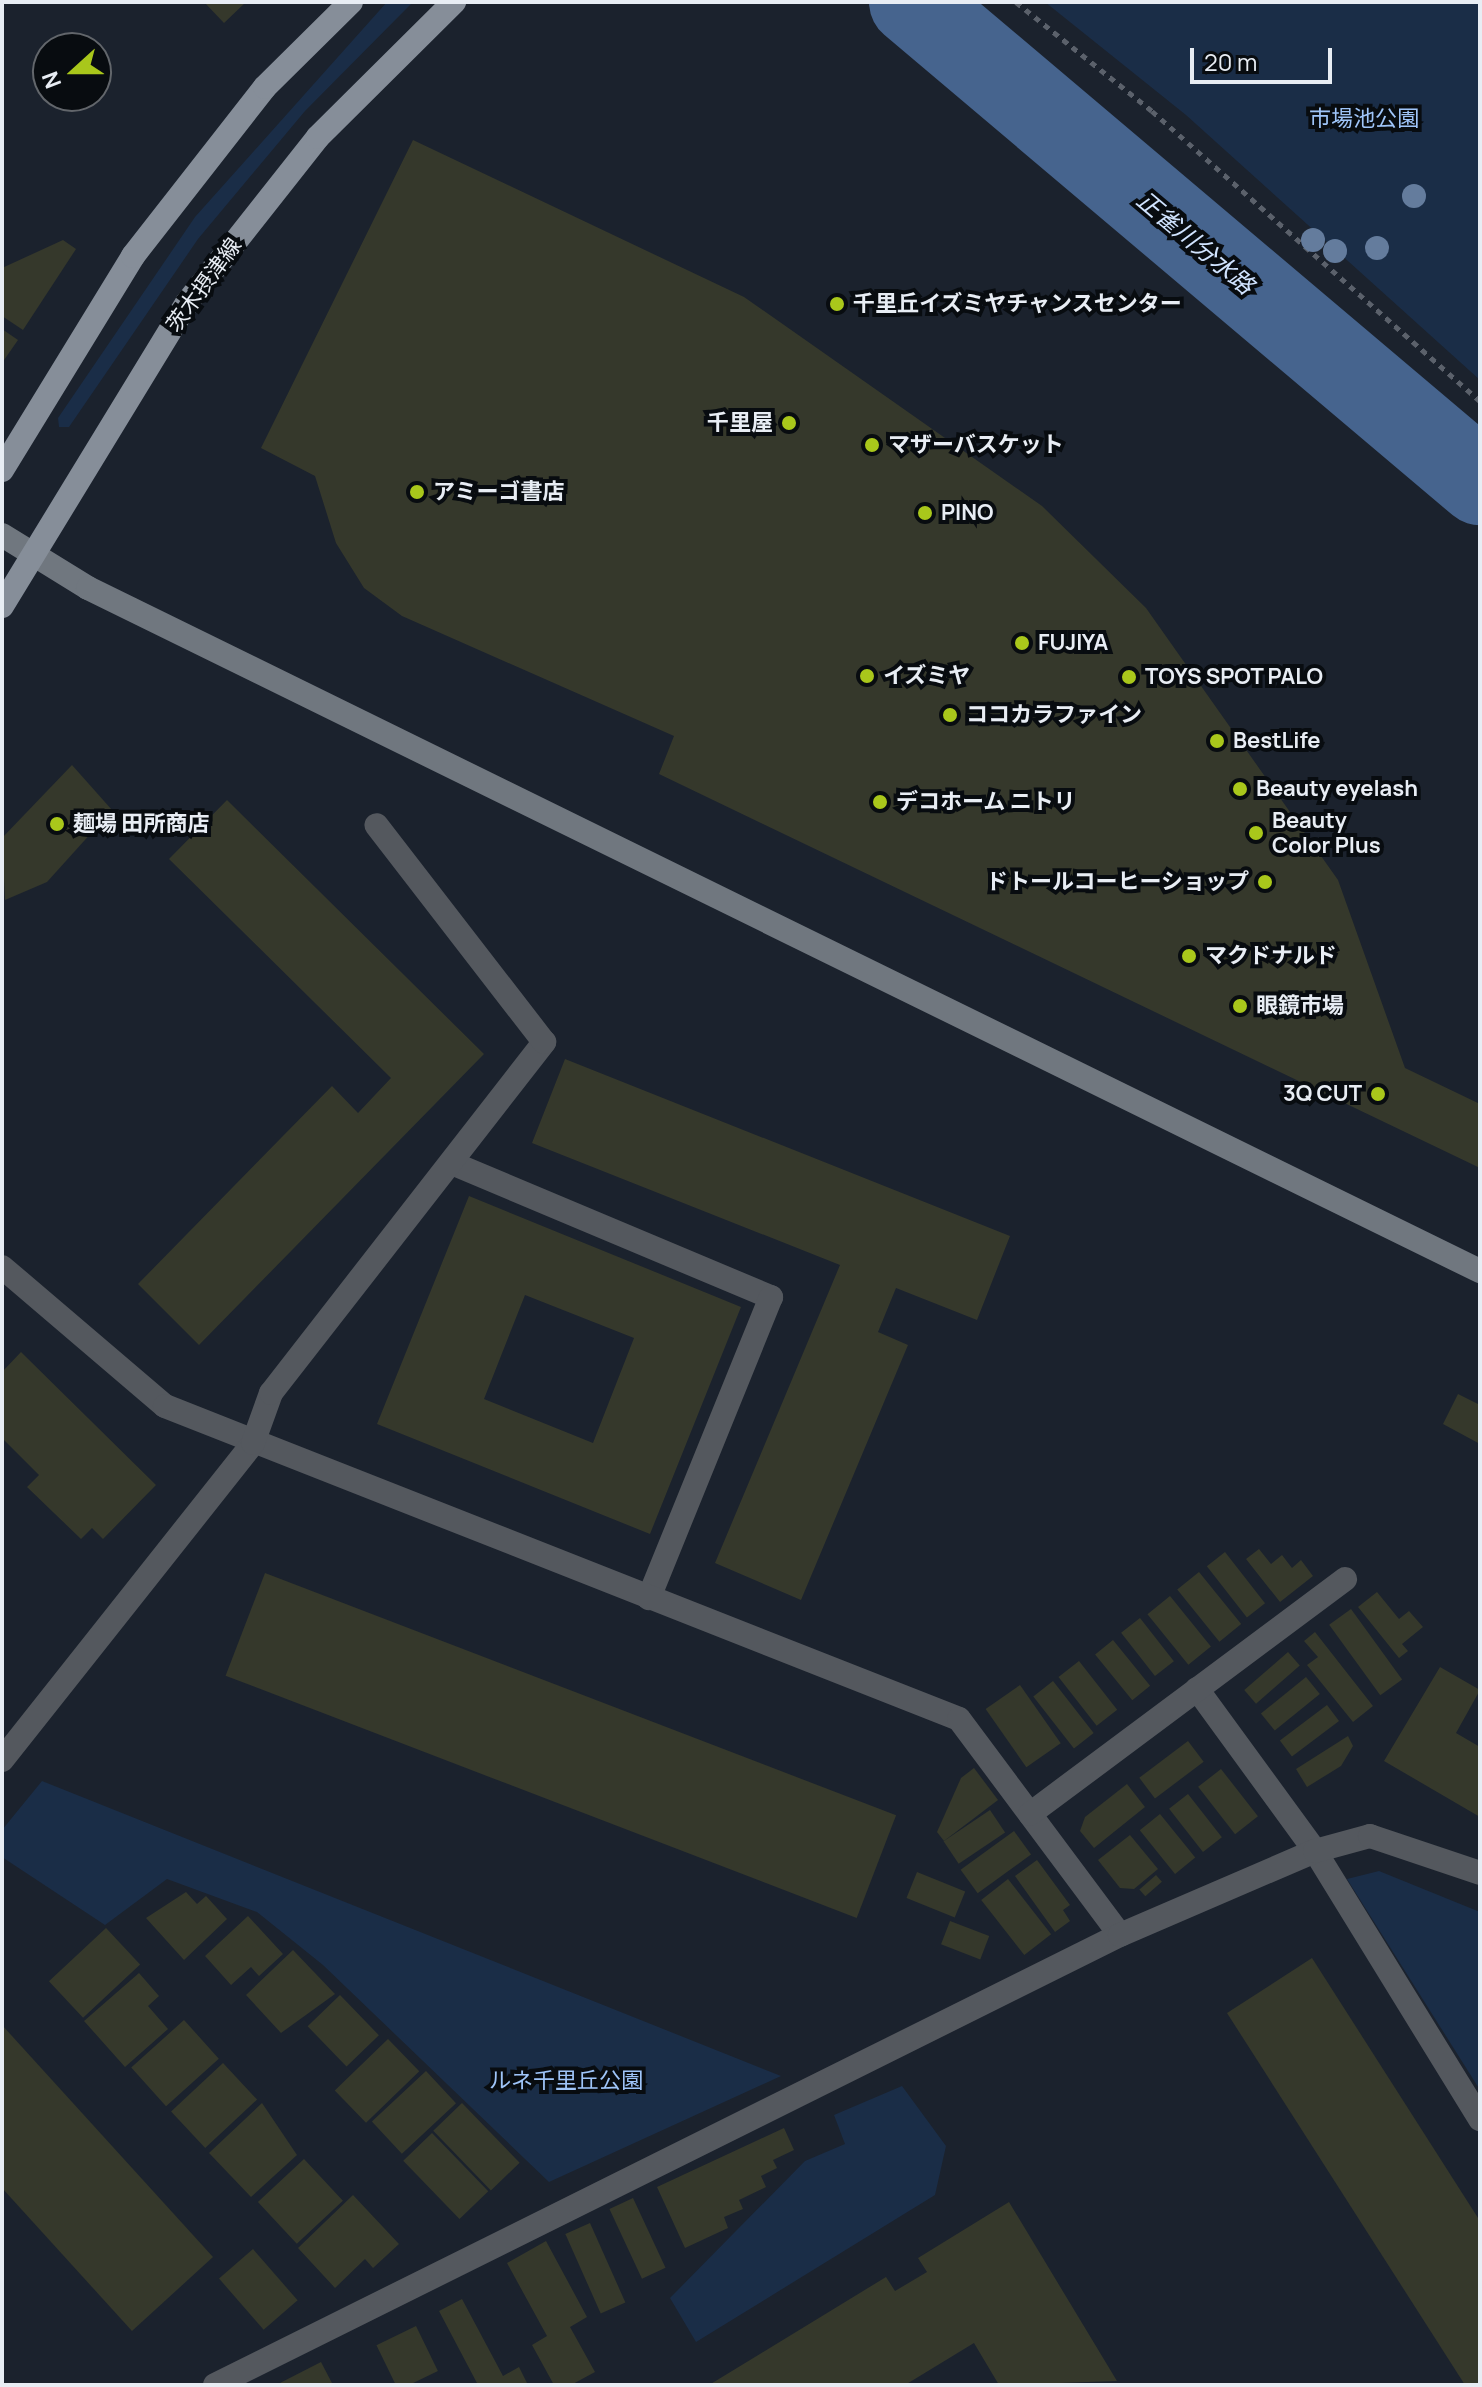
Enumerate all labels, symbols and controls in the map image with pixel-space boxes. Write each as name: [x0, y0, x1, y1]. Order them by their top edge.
north arrow: [32, 32, 112, 112]
scale bar: [1194, 32, 1336, 82]
text: 20 m: [1204, 45, 1257, 78]
text: N: [35, 67, 68, 93]
park label: 市場池公園: [1309, 106, 1419, 132]
water label: 正雀川分水路: [1132, 185, 1260, 299]
street label: 茨木摂津線: [161, 233, 247, 337]
place label: 千里丘イズミヤチャンスセンター: [853, 291, 1183, 317]
marker: 千里丘イズミヤチャンスセンター: [828, 295, 846, 313]
place label: 千里屋: [707, 410, 773, 436]
marker: 千里屋: [780, 414, 798, 432]
place label: マザーバスケット: [888, 432, 1064, 458]
marker: マザーバスケット: [863, 436, 881, 454]
place label: アミーゴ書店: [433, 479, 565, 505]
marker: アミーゴ書店: [408, 483, 426, 501]
place label: PINO: [941, 500, 994, 526]
marker: PINO: [916, 504, 934, 522]
place label: FUJIYA: [1038, 630, 1108, 656]
marker: FUJIYA: [1013, 634, 1031, 652]
place label: イズミヤ: [883, 663, 971, 689]
place label: TOYS SPOT PALO: [1145, 664, 1324, 690]
marker: イズミヤ: [858, 667, 876, 685]
marker: TOYS SPOT PALO: [1120, 668, 1138, 686]
place label: ココカラファイン: [966, 702, 1142, 728]
marker: ココカラファイン: [941, 706, 959, 724]
place label: BestLife: [1233, 728, 1321, 754]
marker: BestLife: [1208, 732, 1226, 750]
place label: Beauty eyelash: [1256, 776, 1418, 802]
marker: Beauty eyelash: [1231, 780, 1249, 798]
place label: デコホーム ニトリ: [896, 789, 1076, 815]
marker: デコホーム ニトリ: [871, 793, 889, 811]
place label: Beauty Color Plus: [1272, 807, 1381, 858]
place label: 麺場 田所商店: [73, 811, 209, 837]
marker: 麺場 田所商店: [48, 815, 66, 833]
marker: Beauty Color Plus: [1247, 824, 1265, 842]
place label: ドトールコーヒーショップ: [985, 869, 1249, 895]
marker: ドトールコーヒーショップ: [1256, 873, 1274, 891]
place label: マクドナルド: [1205, 943, 1337, 969]
marker: マクドナルド: [1180, 947, 1198, 965]
place label: 眼鏡市場: [1256, 993, 1344, 1019]
marker: 眼鏡市場: [1231, 997, 1249, 1015]
place label: 3Q CUT: [1283, 1081, 1362, 1107]
marker: 3Q CUT: [1369, 1085, 1387, 1103]
park label: ルネ千里丘公園: [489, 2068, 643, 2094]

